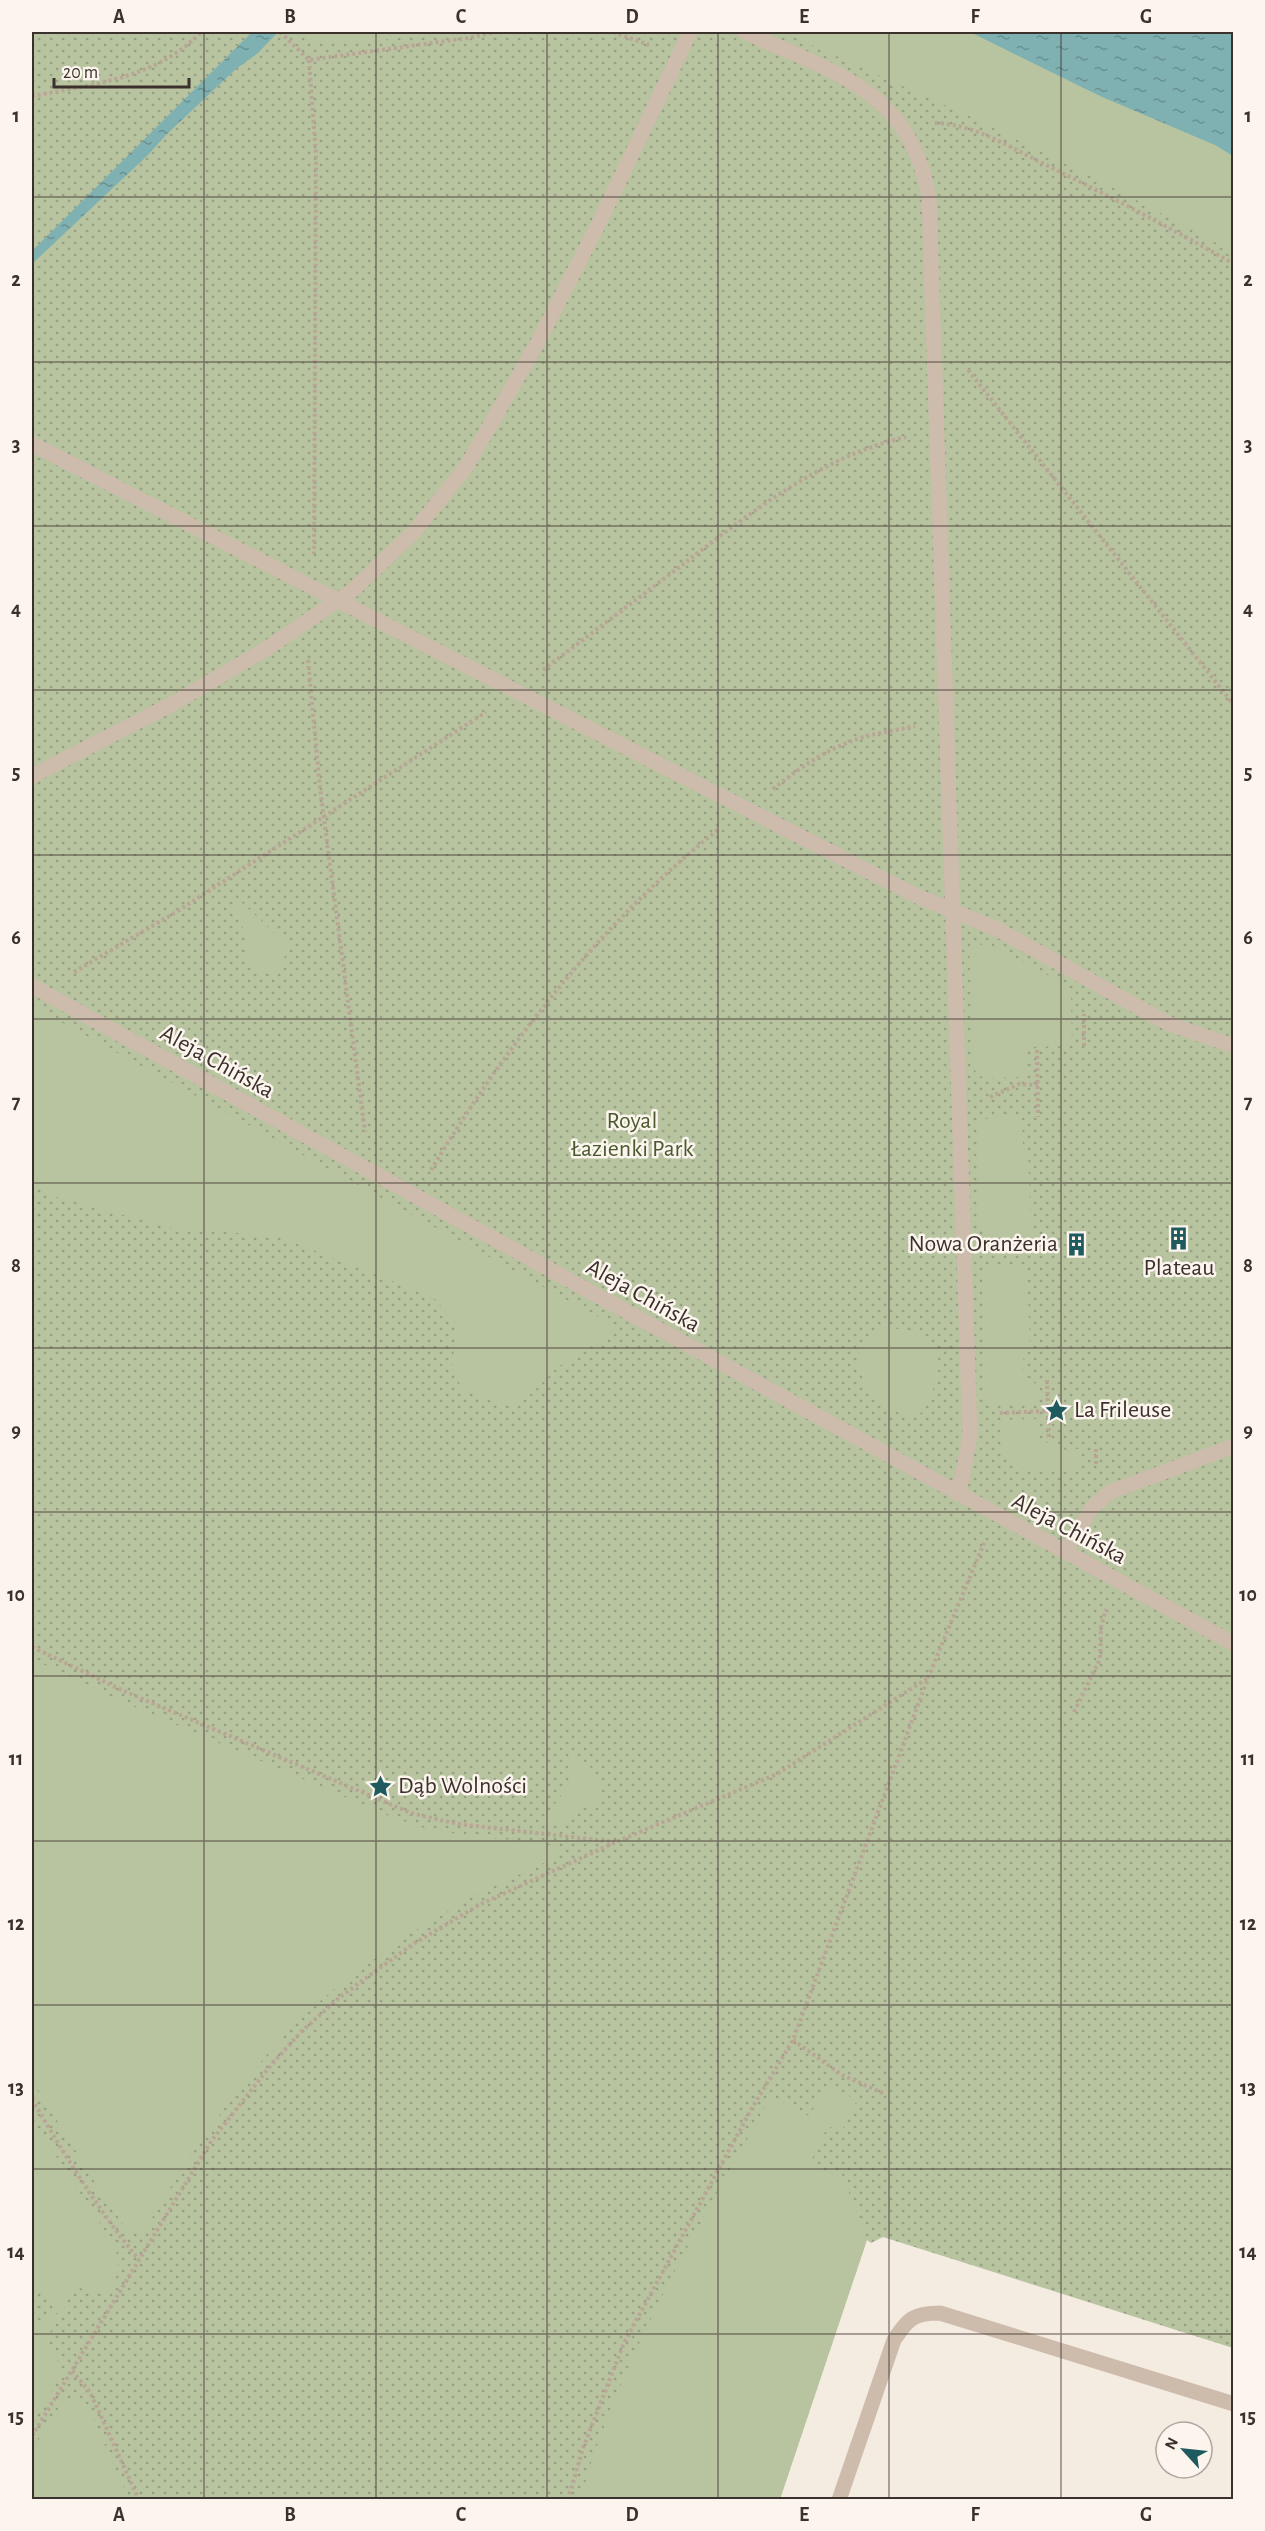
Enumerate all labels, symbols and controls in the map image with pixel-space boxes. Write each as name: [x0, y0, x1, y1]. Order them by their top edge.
text: A: [113, 7, 125, 27]
text: B: [284, 7, 296, 27]
text: C: [456, 7, 467, 27]
text: D: [625, 7, 639, 27]
text: E: [799, 7, 809, 27]
text: F: [970, 7, 980, 27]
text: G: [1140, 7, 1152, 27]
scale bar: [54, 51, 189, 89]
text: 20 m: [63, 64, 98, 82]
text: 1: [12, 106, 20, 126]
text: 1: [1244, 106, 1252, 126]
text: 2: [11, 270, 21, 290]
text: 2: [1243, 270, 1253, 290]
text: 3: [12, 435, 20, 455]
text: 3: [1244, 435, 1252, 455]
text: 4: [11, 599, 21, 619]
text: 4: [1243, 599, 1253, 619]
text: 5: [12, 763, 20, 783]
text: 5: [1244, 763, 1252, 783]
text: 6: [11, 928, 21, 948]
text: 6: [1243, 928, 1253, 948]
street label: Aleja Chińska: [156, 1021, 278, 1103]
text: 7: [12, 1092, 21, 1112]
text: 7: [1244, 1092, 1253, 1112]
park label: Royal Łazienki Park: [571, 1109, 693, 1161]
building icon: Plateau: [1166, 1225, 1192, 1251]
building icon: Nowa Oranżeria: [1063, 1231, 1089, 1257]
place label: Nowa Oranżeria: [909, 1232, 1058, 1256]
street label: Aleja Chińska: [582, 1255, 704, 1337]
text: 8: [11, 1256, 21, 1276]
place label: Plateau: [1143, 1256, 1215, 1280]
text: 8: [1243, 1256, 1253, 1276]
place icon: La Frileuse: [1043, 1397, 1069, 1423]
place label: La Frileuse: [1074, 1398, 1171, 1422]
text: 9: [11, 1421, 21, 1441]
text: 9: [1243, 1421, 1253, 1441]
street label: Aleja Chińska: [1008, 1489, 1130, 1569]
text: 10: [7, 1585, 25, 1605]
text: 10: [1239, 1585, 1257, 1605]
text: 11: [9, 1749, 23, 1769]
text: 11: [1241, 1749, 1255, 1769]
place icon: Dąb Wolności: [367, 1773, 393, 1799]
place label: Dąb Wolności: [398, 1774, 527, 1798]
text: 12: [8, 1914, 24, 1934]
text: 12: [1240, 1914, 1256, 1934]
text: 13: [8, 2078, 24, 2098]
text: 13: [1240, 2078, 1256, 2098]
text: 14: [7, 2242, 25, 2262]
text: 14: [1239, 2242, 1257, 2262]
text: 15: [8, 2407, 24, 2427]
text: 15: [1240, 2407, 1256, 2427]
north arrow: [1154, 2420, 1214, 2480]
text: N: [1162, 2435, 1181, 2452]
text: A: [113, 2505, 125, 2525]
text: B: [284, 2505, 296, 2525]
text: C: [456, 2505, 467, 2525]
text: D: [625, 2505, 639, 2525]
text: E: [799, 2505, 809, 2525]
text: F: [970, 2505, 980, 2525]
text: G: [1140, 2505, 1152, 2525]

